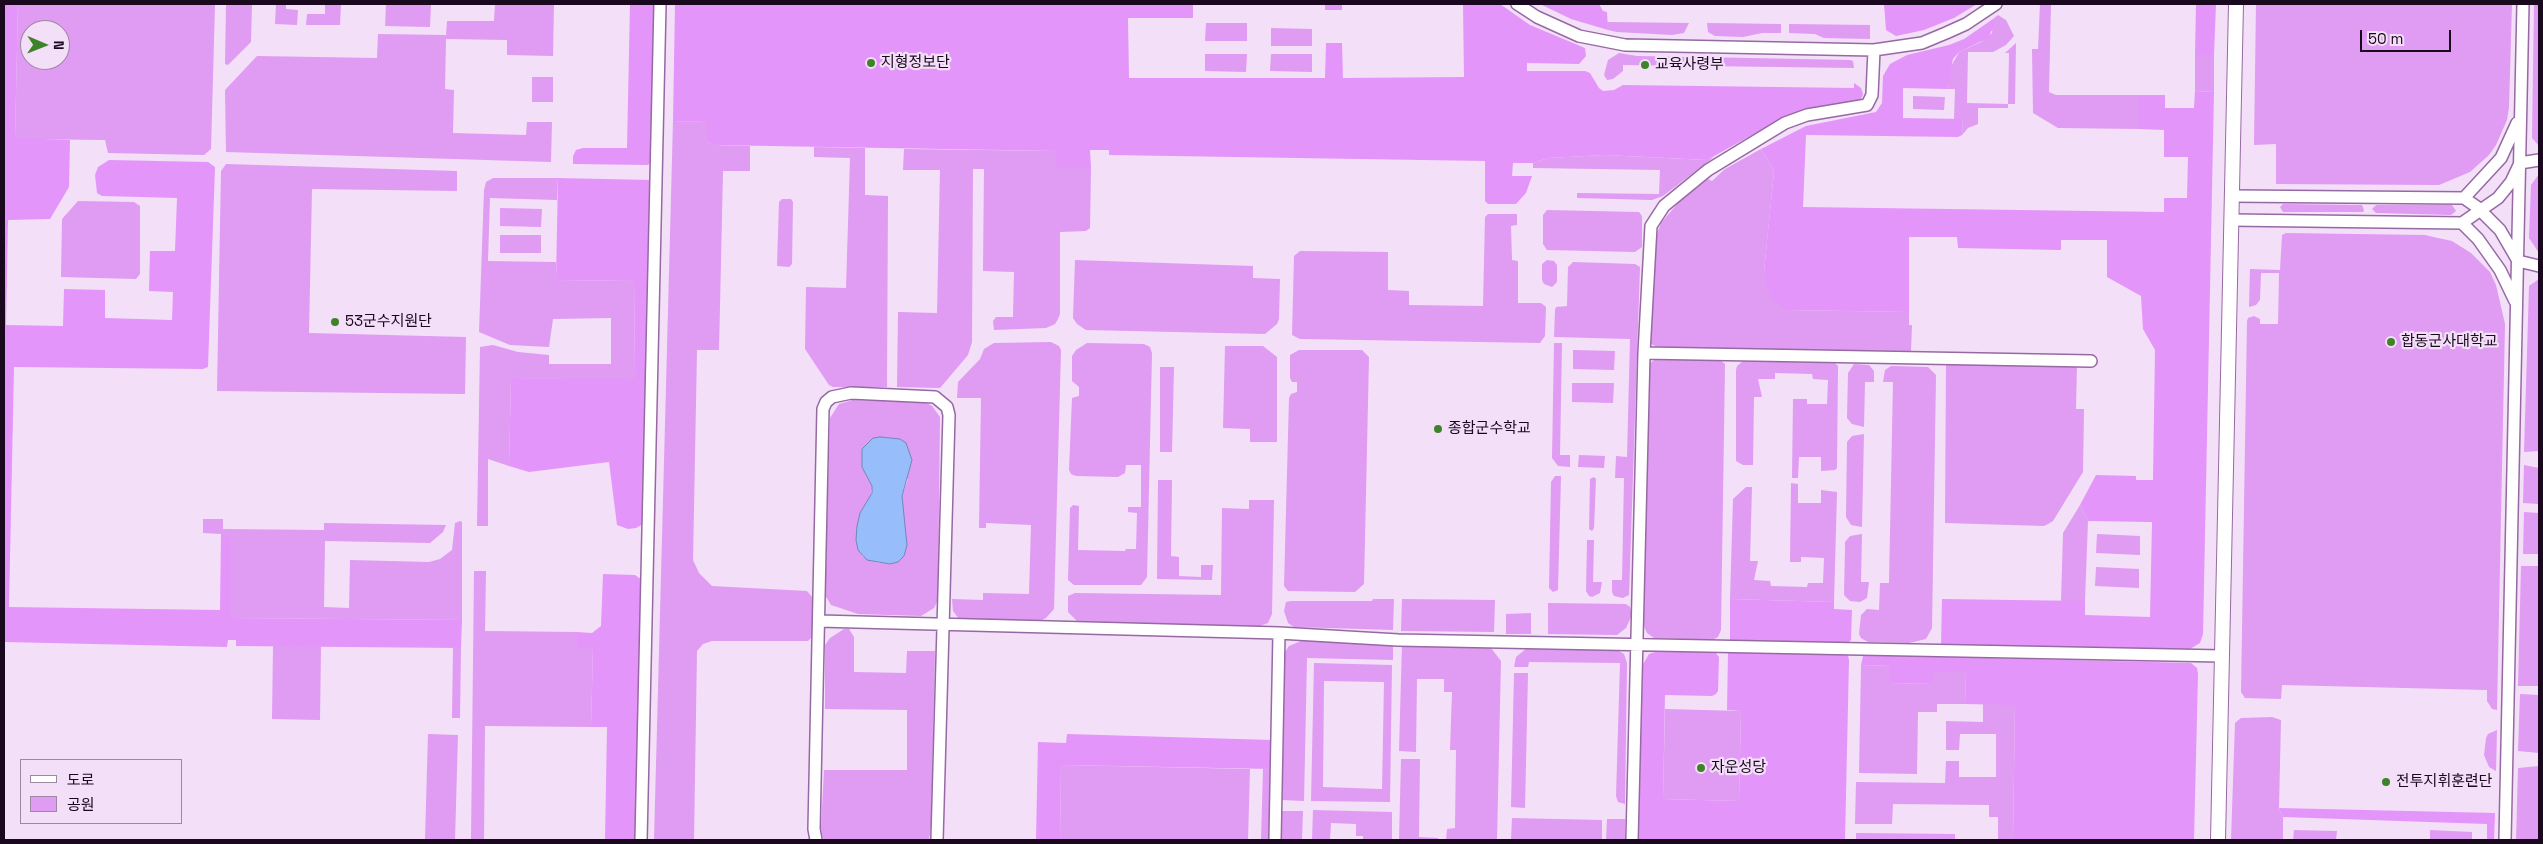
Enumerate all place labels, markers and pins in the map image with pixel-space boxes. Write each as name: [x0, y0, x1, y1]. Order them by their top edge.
place label: 지형정보단: [881, 54, 950, 72]
place label: 교육사령부: [1655, 56, 1724, 74]
marker: 지형정보단: [865, 57, 877, 69]
marker: 교육사령부: [1639, 59, 1651, 71]
place label: 53군수지원단: [345, 313, 432, 331]
marker: 53군수지원단: [329, 316, 341, 328]
place label: 합동군사대학교: [2401, 333, 2498, 351]
marker: 합동군사대학교: [2385, 336, 2397, 348]
place label: 종합군수학교: [1448, 420, 1531, 438]
marker: 종합군수학교: [1432, 423, 1444, 435]
place label: 자운성당: [1711, 759, 1766, 777]
marker: 자운성당: [1695, 762, 1707, 774]
place label: 전투지휘훈련단: [2396, 773, 2493, 791]
marker: 전투지휘훈련단: [2380, 776, 2392, 788]

